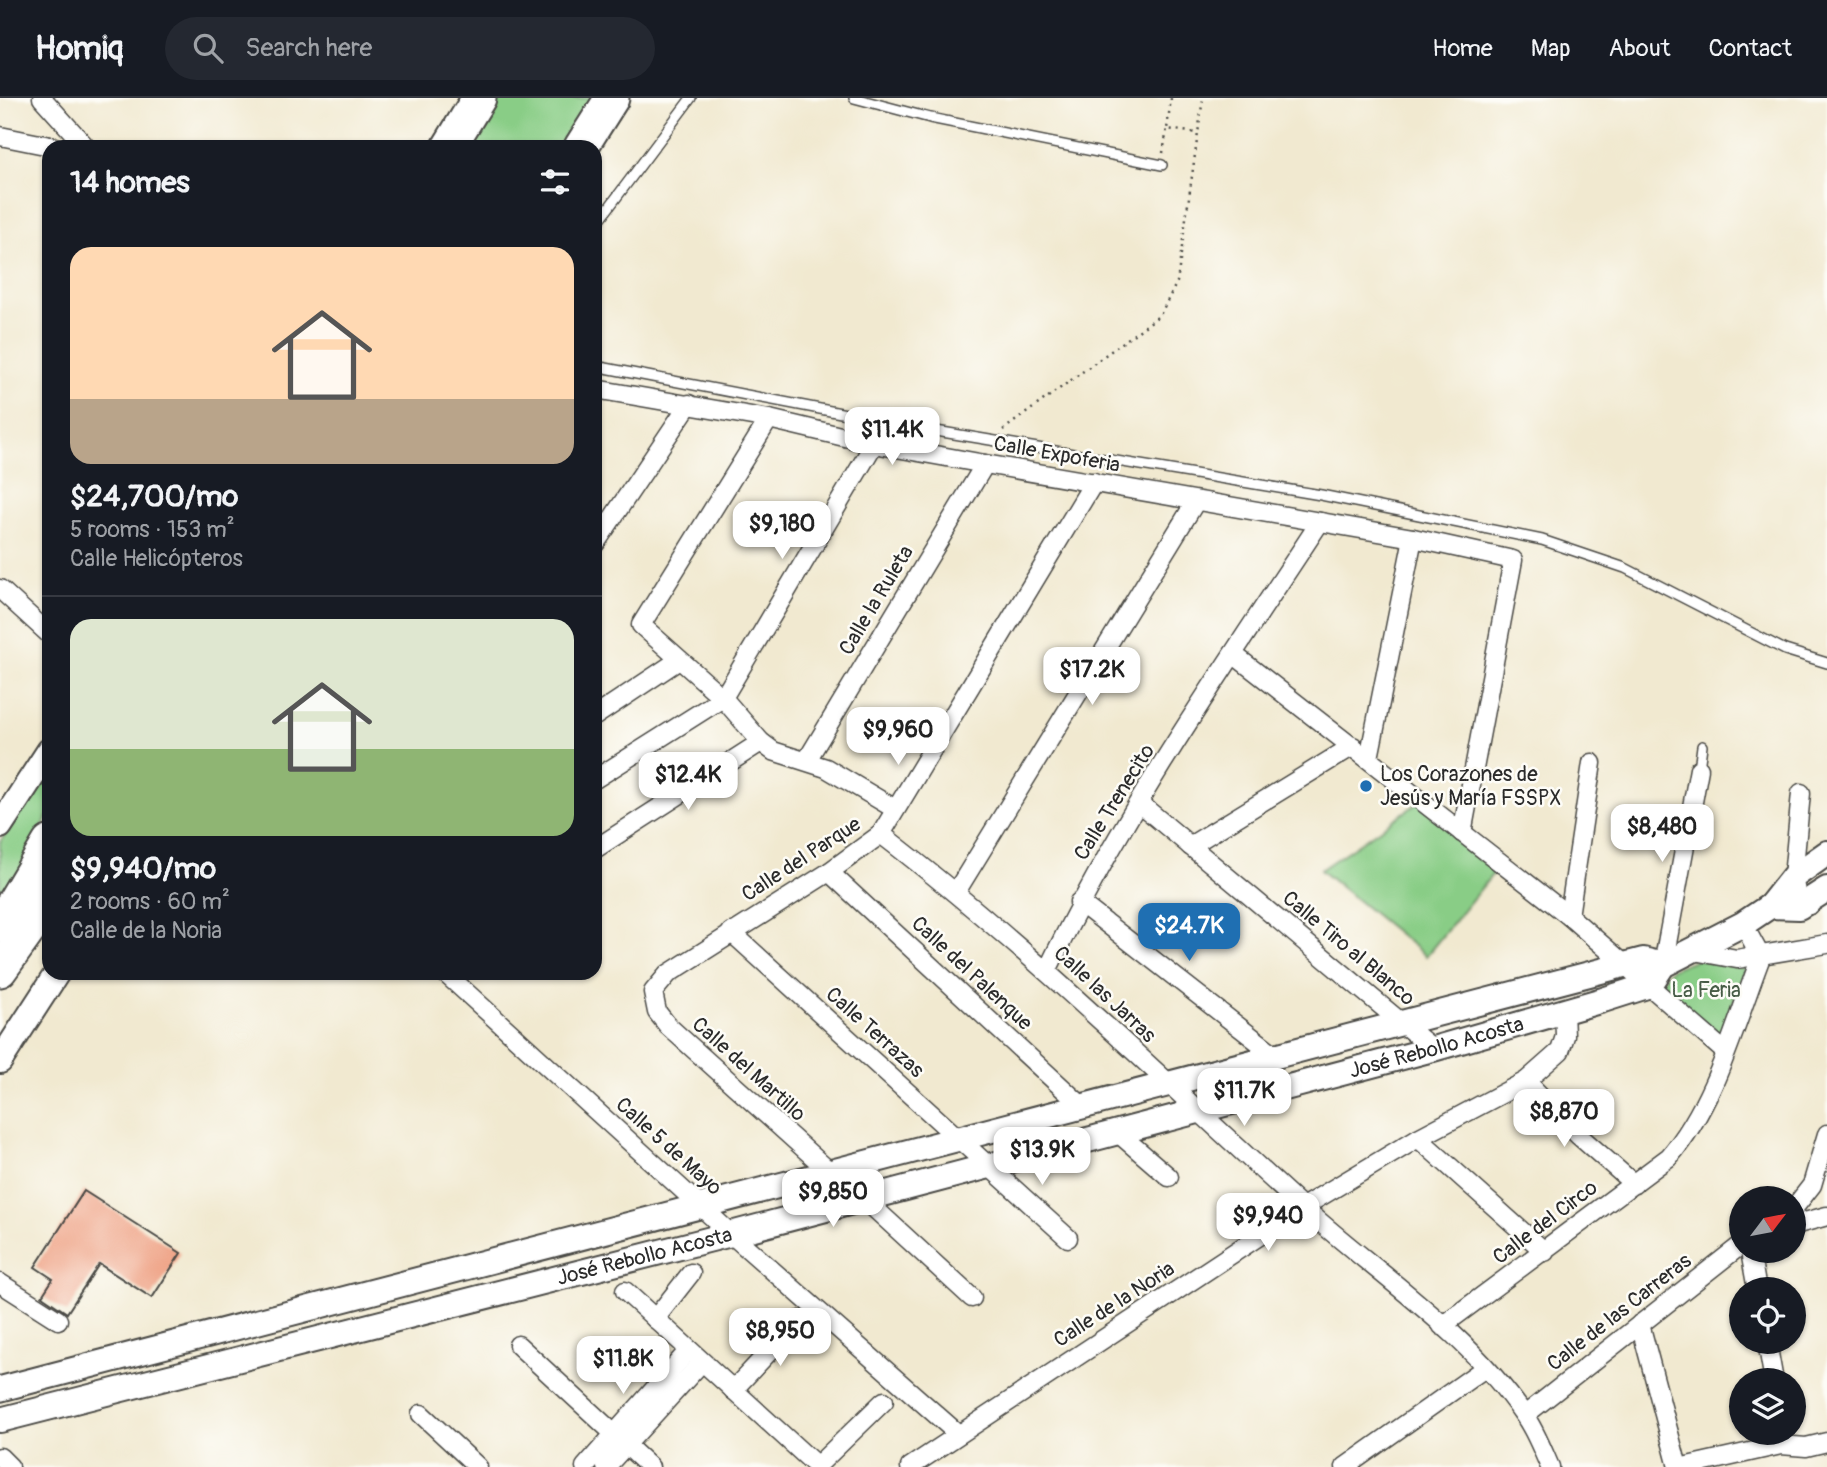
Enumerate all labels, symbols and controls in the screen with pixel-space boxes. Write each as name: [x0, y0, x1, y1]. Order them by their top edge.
search box: [165, 17, 655, 80]
text: Homiq: [35, 28, 123, 69]
icon: search: [189, 29, 227, 67]
text: Search here: [245, 32, 372, 64]
text: Home: [1432, 34, 1493, 63]
text: Map: [1531, 34, 1571, 63]
text: About: [1609, 34, 1671, 63]
text: Contact: [1709, 34, 1792, 63]
icon: filters: [536, 163, 574, 201]
text: 14 homes: [70, 164, 190, 201]
icon: home: [259, 292, 385, 418]
pin: $11.4K: [835, 408, 949, 467]
text: $11.4K: [861, 415, 923, 444]
street label: Calle Expoferia: [992, 430, 1122, 479]
text: $24,700/mo: [70, 478, 238, 515]
pin: $9,180: [725, 502, 839, 561]
text: $9,180: [749, 509, 815, 538]
text: 5 rooms · 153 m²: [70, 515, 235, 544]
street label: Calle la Ruleta: [833, 540, 920, 660]
text: Calle Helicópteros: [70, 544, 243, 573]
pin: $17.2K: [1035, 648, 1149, 707]
text: $17.2K: [1059, 655, 1125, 684]
icon: home: [259, 664, 385, 790]
pin: $9,960: [841, 708, 955, 767]
text: $9,960: [862, 715, 934, 744]
street label: Calle Trenecito: [1068, 739, 1161, 865]
pin: $12.4K: [631, 752, 745, 812]
text: $12.4K: [655, 760, 721, 789]
place label: Los Corazones de Jesús y María FSSPX: [1380, 761, 1561, 812]
marker: Los Corazones de Jesús y María FSSPX: [1358, 778, 1374, 794]
pin: $8,480: [1605, 804, 1719, 864]
street label: Calle del Parque: [737, 810, 867, 908]
text: $8,480: [1627, 812, 1697, 841]
text: $9,940/mo: [70, 850, 216, 887]
street label: Calle Tiro al Blanco: [1277, 885, 1421, 1012]
text: 2 rooms · 60 m²: [70, 887, 230, 916]
pin: $24.7K: [1132, 904, 1246, 963]
street label: Calle del Palenque: [905, 910, 1038, 1037]
text: $24.7K: [1154, 911, 1224, 940]
text: Calle de la Noria: [70, 916, 222, 945]
street label: Calle las Jarras: [1048, 940, 1162, 1049]
park label: La Feria: [1671, 977, 1741, 1004]
street label: Calle Terrazas: [820, 981, 930, 1084]
street label: Calle del Martillo: [686, 1011, 811, 1128]
street label: José Rebollo Acosta: [1346, 1011, 1527, 1084]
pin: $11.7K: [1187, 1068, 1301, 1128]
text: $11.7K: [1213, 1076, 1275, 1105]
pin: $8,870: [1507, 1090, 1621, 1149]
street label: Calle 5 de Mayo: [610, 1091, 728, 1201]
text: $8,870: [1529, 1097, 1599, 1126]
pin: $13.9K: [985, 1128, 1099, 1187]
text: $13.9K: [1009, 1135, 1075, 1164]
pin: $9,850: [776, 1170, 890, 1229]
street label: Calle del Circo: [1488, 1174, 1603, 1271]
text: $9,850: [798, 1177, 868, 1206]
north arrow: [1729, 1186, 1806, 1264]
map controls: [1729, 1186, 1806, 1445]
pin: $9,940: [1211, 1194, 1325, 1253]
text: $9,940: [1232, 1201, 1304, 1230]
street label: José Rebollo Acosta: [554, 1221, 735, 1292]
street label: Calle de las Carreras: [1542, 1247, 1697, 1377]
street label: Calle de la Noria: [1049, 1255, 1180, 1354]
button: locate: [1729, 1277, 1806, 1354]
pin: $8,950: [723, 1308, 837, 1368]
text: $8,950: [745, 1316, 815, 1345]
pin: $11.8K: [566, 1336, 680, 1396]
text: $11.8K: [593, 1344, 653, 1373]
button: layers: [1729, 1368, 1806, 1445]

